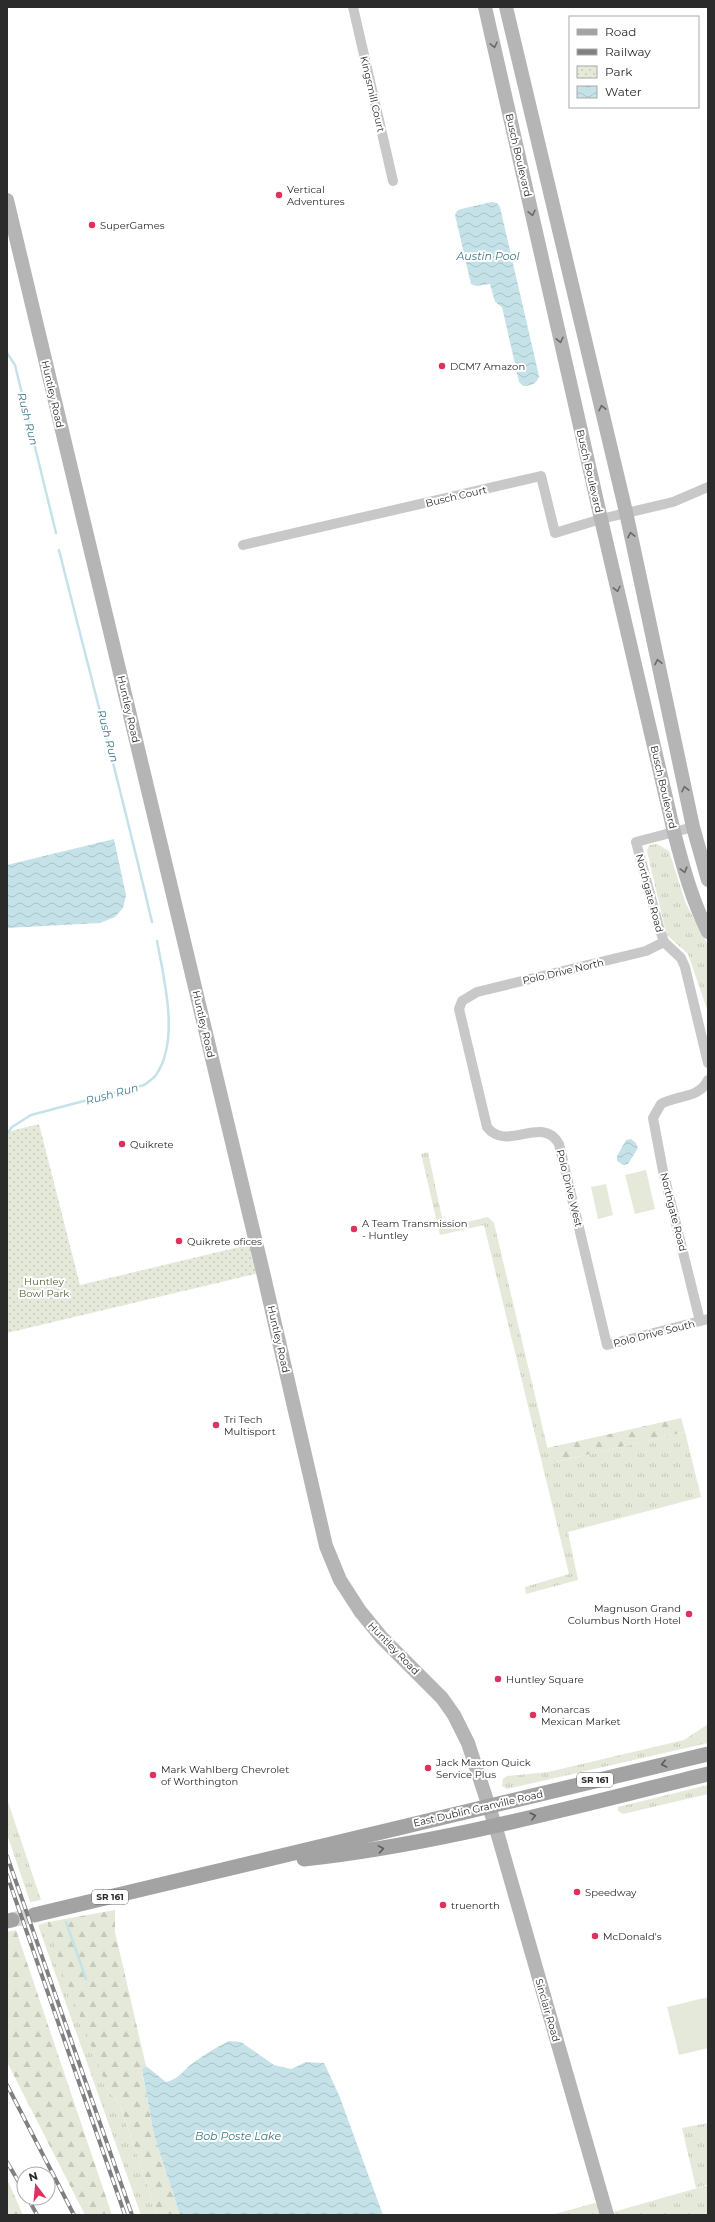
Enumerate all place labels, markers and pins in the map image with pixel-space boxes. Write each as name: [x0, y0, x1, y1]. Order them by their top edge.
place label: Vertical Adventures: [287, 183, 345, 208]
marker: Vertical Adventures: [274, 190, 284, 200]
place label: SuperGames: [100, 219, 165, 232]
marker: SuperGames: [87, 220, 97, 230]
place label: DCM7 Amazon: [450, 360, 525, 373]
marker: DCM7 Amazon: [437, 361, 447, 371]
place label: Quikrete: [130, 1138, 174, 1151]
marker: Quikrete: [117, 1139, 127, 1149]
place label: A Team Transmission - Huntley: [362, 1217, 468, 1242]
marker: A Team Transmission - Huntley: [349, 1224, 359, 1234]
place label: Quikrete ofices: [187, 1235, 262, 1248]
marker: Quikrete ofices: [174, 1236, 184, 1246]
place label: Tri Tech Multisport: [224, 1413, 276, 1438]
marker: Tri Tech Multisport: [211, 1420, 221, 1430]
place label: Magnuson Grand Columbus North Hotel: [568, 1602, 681, 1627]
marker: Magnuson Grand Columbus North Hotel: [684, 1609, 694, 1619]
place label: Huntley Square: [506, 1673, 584, 1686]
marker: Huntley Square: [493, 1674, 503, 1684]
place label: Monarcas Mexican Market: [541, 1703, 621, 1728]
marker: Monarcas Mexican Market: [528, 1710, 538, 1720]
place label: Jack Maxton Quick Service Plus: [435, 1756, 531, 1781]
place label: Mark Wahlberg Chevrolet of Worthington: [161, 1763, 289, 1788]
marker: Jack Maxton Quick Service Plus: [423, 1763, 433, 1773]
marker: Mark Wahlberg Chevrolet of Worthington: [148, 1770, 158, 1780]
place label: Speedway: [585, 1886, 637, 1899]
marker: Speedway: [572, 1887, 582, 1897]
place label: truenorth: [451, 1899, 500, 1912]
marker: truenorth: [438, 1900, 448, 1910]
place label: McDonald's: [603, 1930, 662, 1943]
marker: McDonald's: [590, 1931, 600, 1941]

